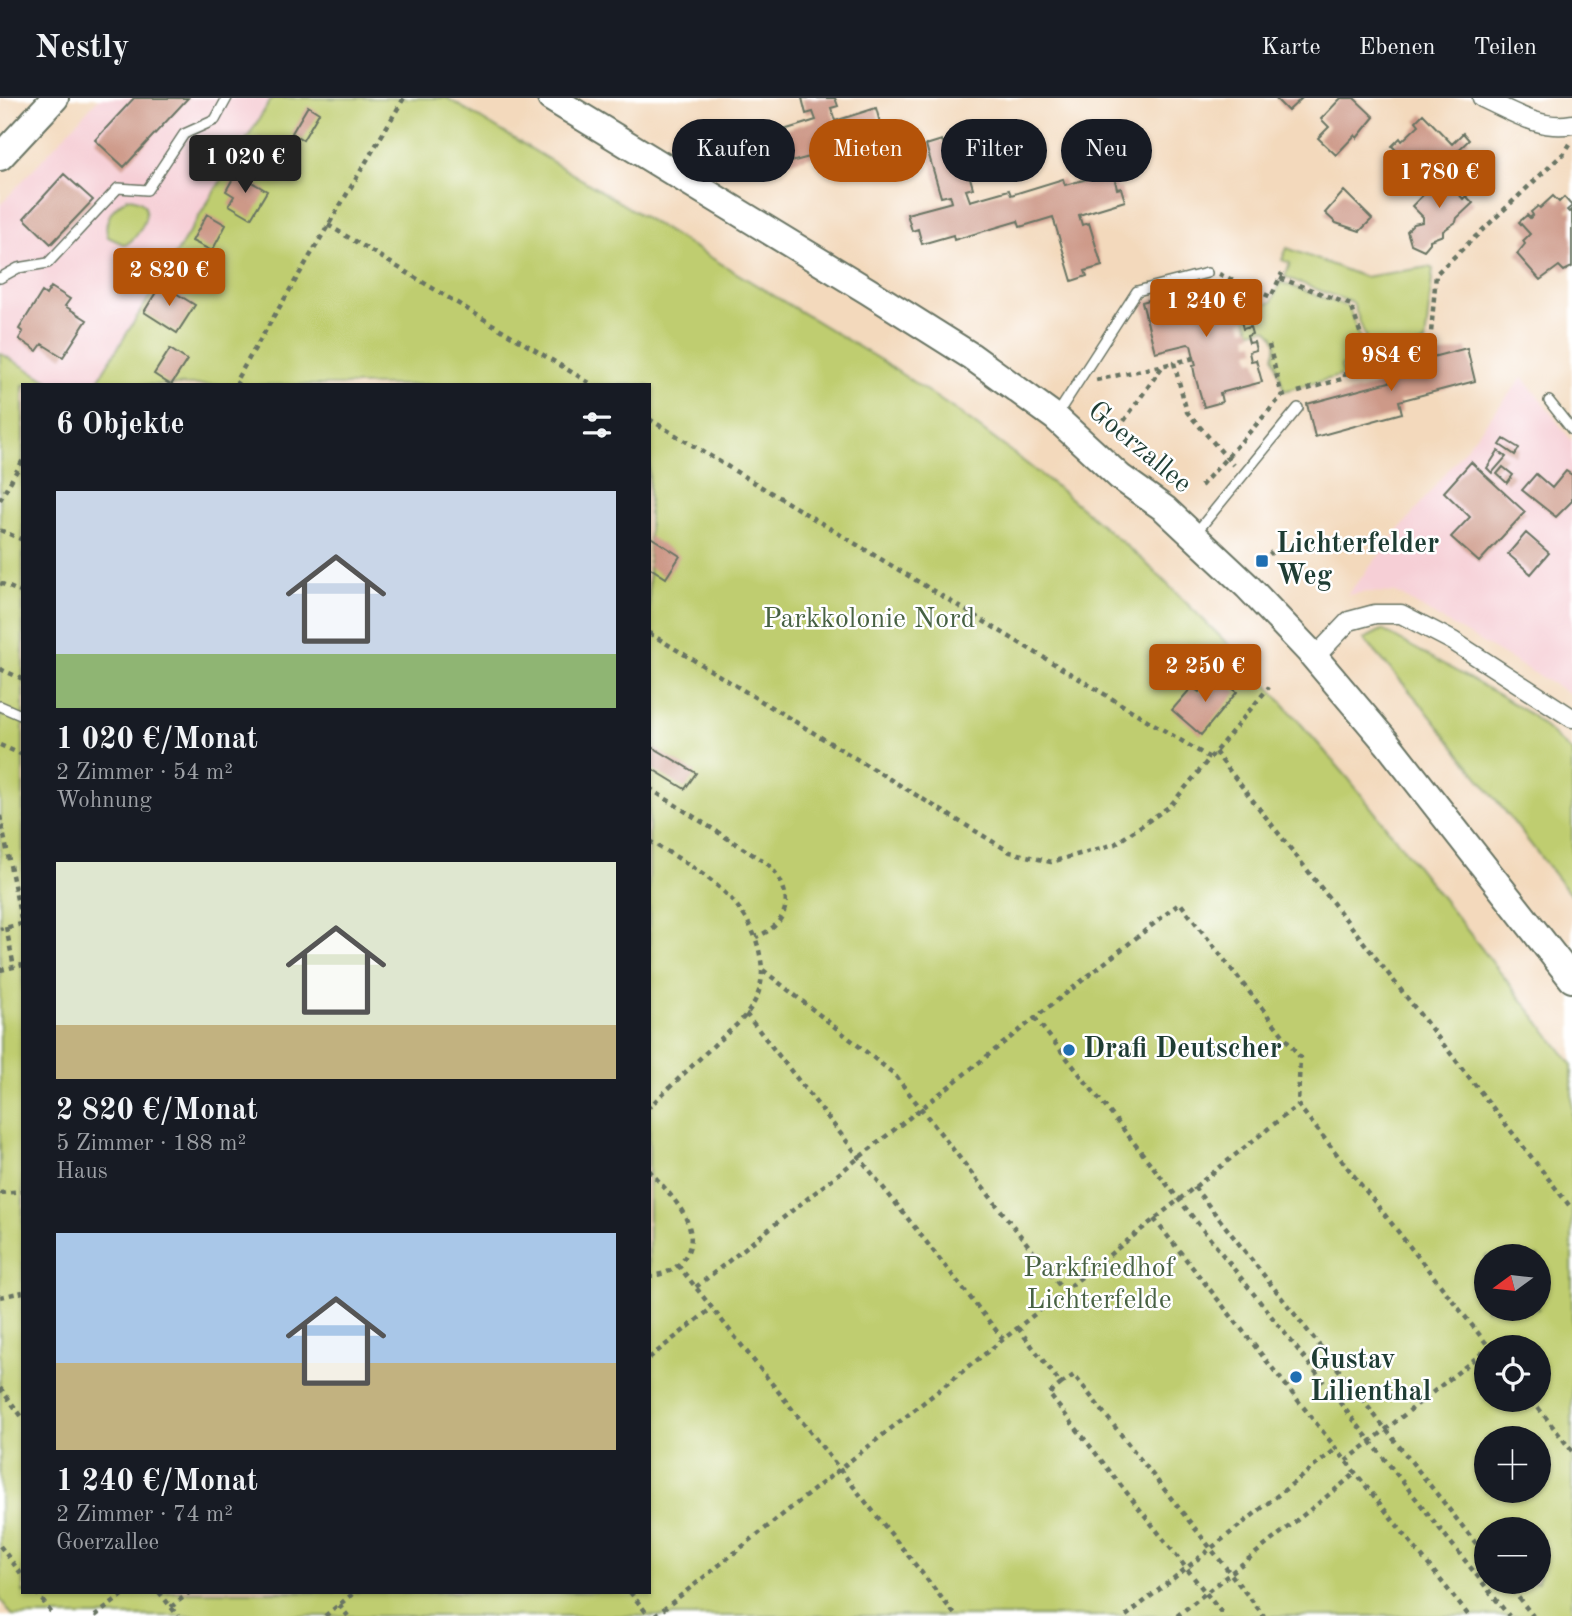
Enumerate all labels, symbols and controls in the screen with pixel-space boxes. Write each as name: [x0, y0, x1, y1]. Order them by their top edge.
text: Nestly: [35, 32, 129, 65]
text: Karte: [1261, 36, 1321, 60]
text: Ebenen: [1359, 36, 1435, 60]
text: Teilen: [1473, 36, 1537, 60]
chip: Kaufen: [672, 119, 795, 182]
chip: Mieten: [809, 119, 927, 182]
chip: Filter: [941, 119, 1047, 182]
chip: Neu: [1061, 119, 1152, 182]
pin: 1 020 €: [180, 136, 310, 195]
text: 1 020 €: [205, 146, 285, 169]
pin: 1 780 €: [1374, 150, 1504, 210]
text: 1 780 €: [1399, 161, 1479, 184]
pin: 2 820 €: [104, 248, 234, 308]
text: 2 820 €: [129, 259, 209, 282]
pin: 1 240 €: [1141, 280, 1271, 339]
text: 1 240 €: [1166, 290, 1246, 313]
pin: 984 €: [1342, 334, 1440, 393]
text: 984 €: [1361, 344, 1421, 367]
street label: Goerzallee: [1082, 397, 1196, 499]
icon: filters: [578, 406, 616, 444]
text: 6 Objekte: [56, 410, 185, 440]
place label: Lichterfelder Weg: [1276, 531, 1439, 591]
icon: home: [273, 536, 399, 662]
marker: Lichterfelder Weg: [1254, 553, 1270, 569]
park label: Parkkolonie Nord: [763, 606, 975, 634]
pin: 2 250 €: [1140, 644, 1270, 704]
text: 2 250 €: [1165, 655, 1245, 678]
text: 1 020 €/Monat: [56, 725, 258, 755]
text: 2 Zimmer · 54 m²: [56, 761, 233, 784]
text: Wohnung: [56, 789, 152, 812]
icon: home: [273, 907, 399, 1033]
place label: Drafi Deutscher: [1083, 1036, 1282, 1064]
marker: Drafi Deutscher: [1061, 1042, 1077, 1058]
text: 2 820 €/Monat: [56, 1096, 258, 1126]
text: 5 Zimmer · 188 m²: [56, 1132, 246, 1155]
text: Haus: [56, 1160, 108, 1183]
north arrow: [1474, 1244, 1550, 1321]
map controls: [1474, 1244, 1551, 1594]
park label: Parkfriedhof Lichterfelde: [1023, 1255, 1177, 1315]
icon: home: [273, 1278, 399, 1404]
button: locate: [1474, 1335, 1551, 1412]
place label: Gustav Lilienthal: [1310, 1347, 1432, 1407]
marker: Gustav Lilienthal: [1288, 1369, 1304, 1385]
button: +: [1474, 1426, 1551, 1503]
text: 1 240 €/Monat: [56, 1467, 258, 1497]
text: 2 Zimmer · 74 m²: [56, 1503, 233, 1526]
button: −: [1474, 1517, 1551, 1594]
text: Goerzallee: [56, 1531, 159, 1554]

